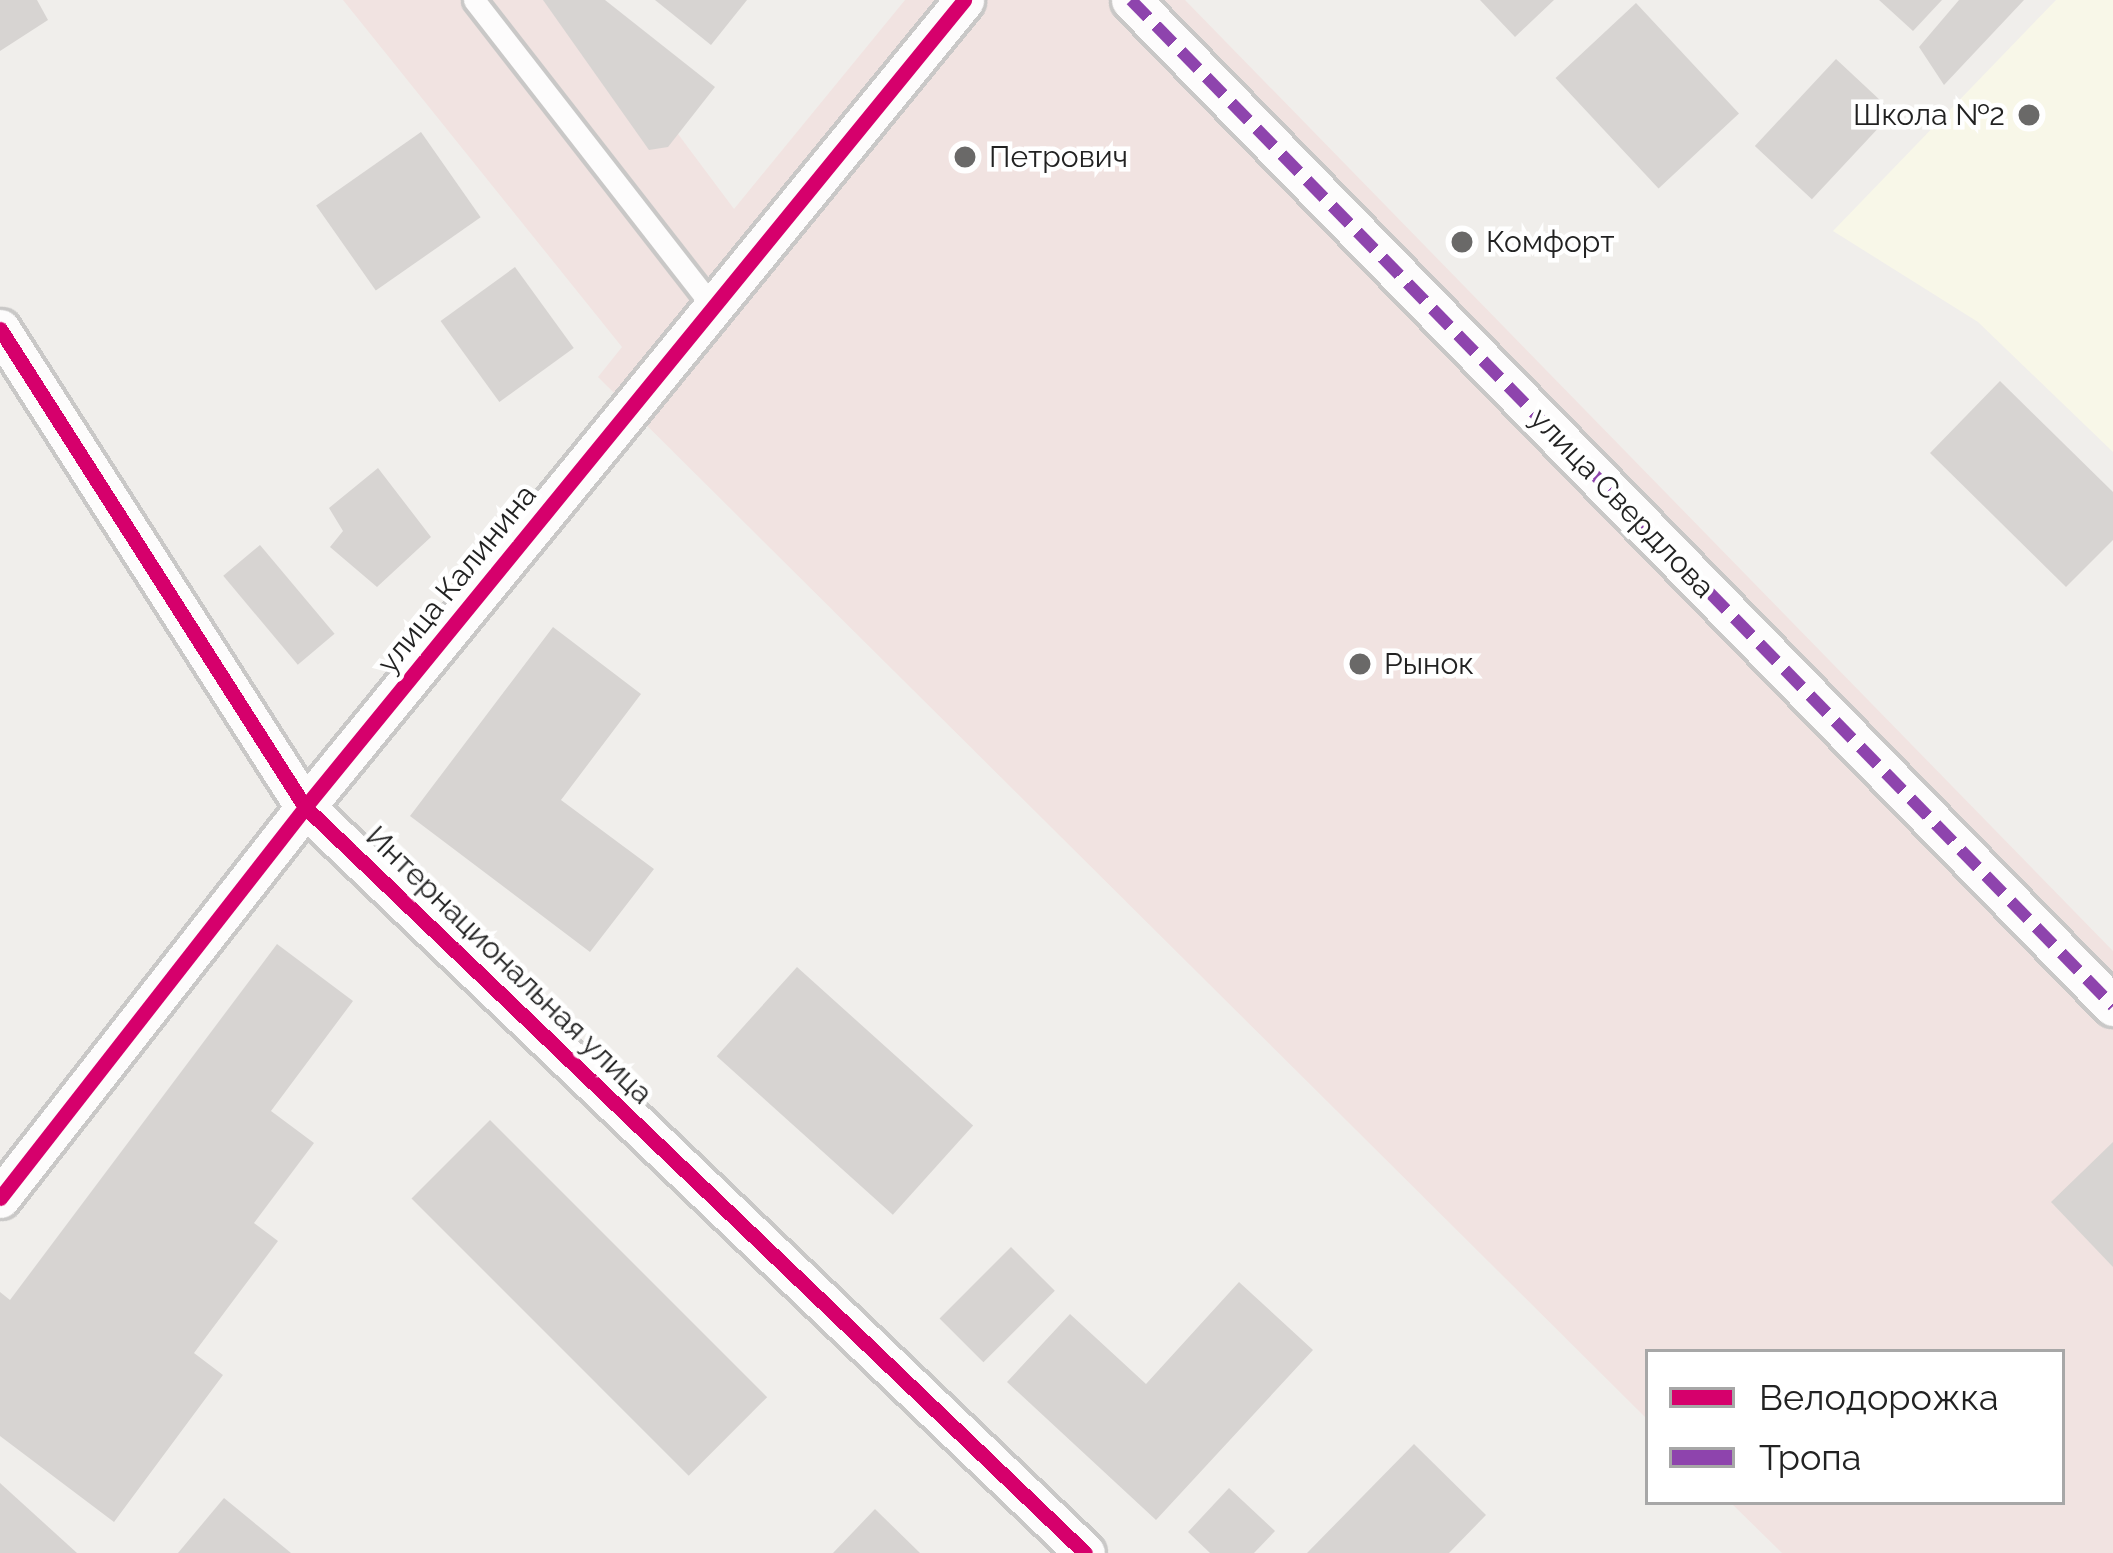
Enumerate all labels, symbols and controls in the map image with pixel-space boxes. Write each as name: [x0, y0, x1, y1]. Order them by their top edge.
place label: Школа №2: [1853, 97, 2005, 133]
marker: Школа №2: [2016, 102, 2042, 128]
place label: Петрович: [989, 139, 1128, 175]
marker: Петрович: [952, 144, 978, 170]
place label: Комфорт: [1486, 224, 1615, 260]
marker: Комфорт: [1449, 229, 1475, 255]
street label: улица Свердлова: [1522, 401, 1722, 605]
street label: улица Калинина: [370, 478, 544, 680]
place label: Рынок: [1384, 646, 1474, 682]
marker: Рынок: [1347, 651, 1373, 677]
street label: Интернациональная улица: [358, 818, 660, 1112]
legend: [1645, 1349, 2065, 1505]
text: Велодорожка: [1759, 1376, 1999, 1418]
text: Тропа: [1759, 1436, 1861, 1478]

